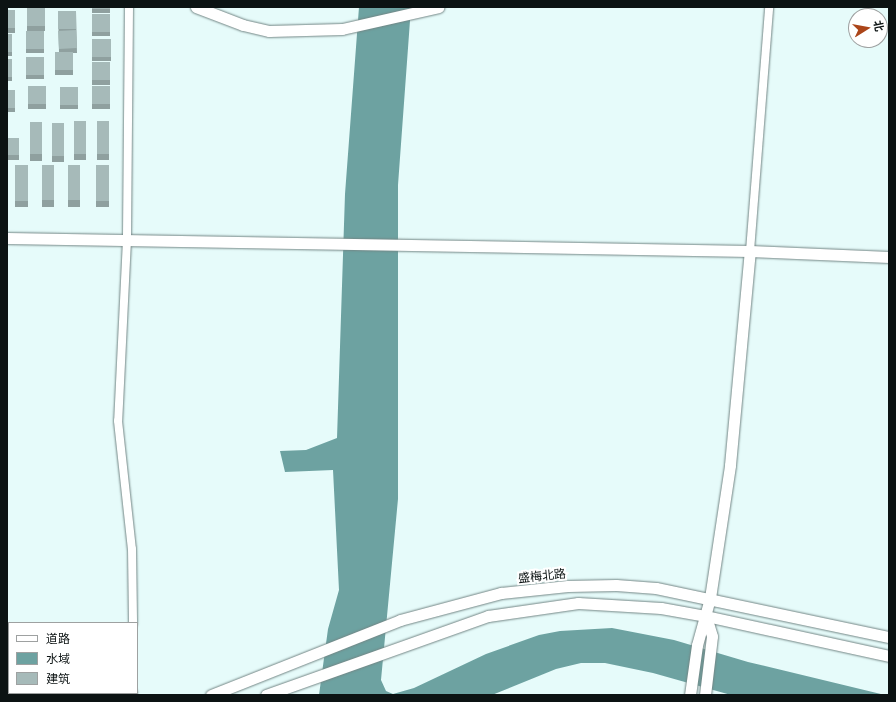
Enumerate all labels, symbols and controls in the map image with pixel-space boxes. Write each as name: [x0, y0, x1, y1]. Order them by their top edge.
north arrow: [848, 8, 888, 48]
text: 北: [871, 19, 888, 33]
street label: 盛梅北路: [517, 566, 567, 586]
legend: [8, 622, 138, 694]
text: 道路: [46, 630, 70, 647]
text: 水域: [46, 650, 70, 667]
text: 建筑: [46, 670, 70, 687]

